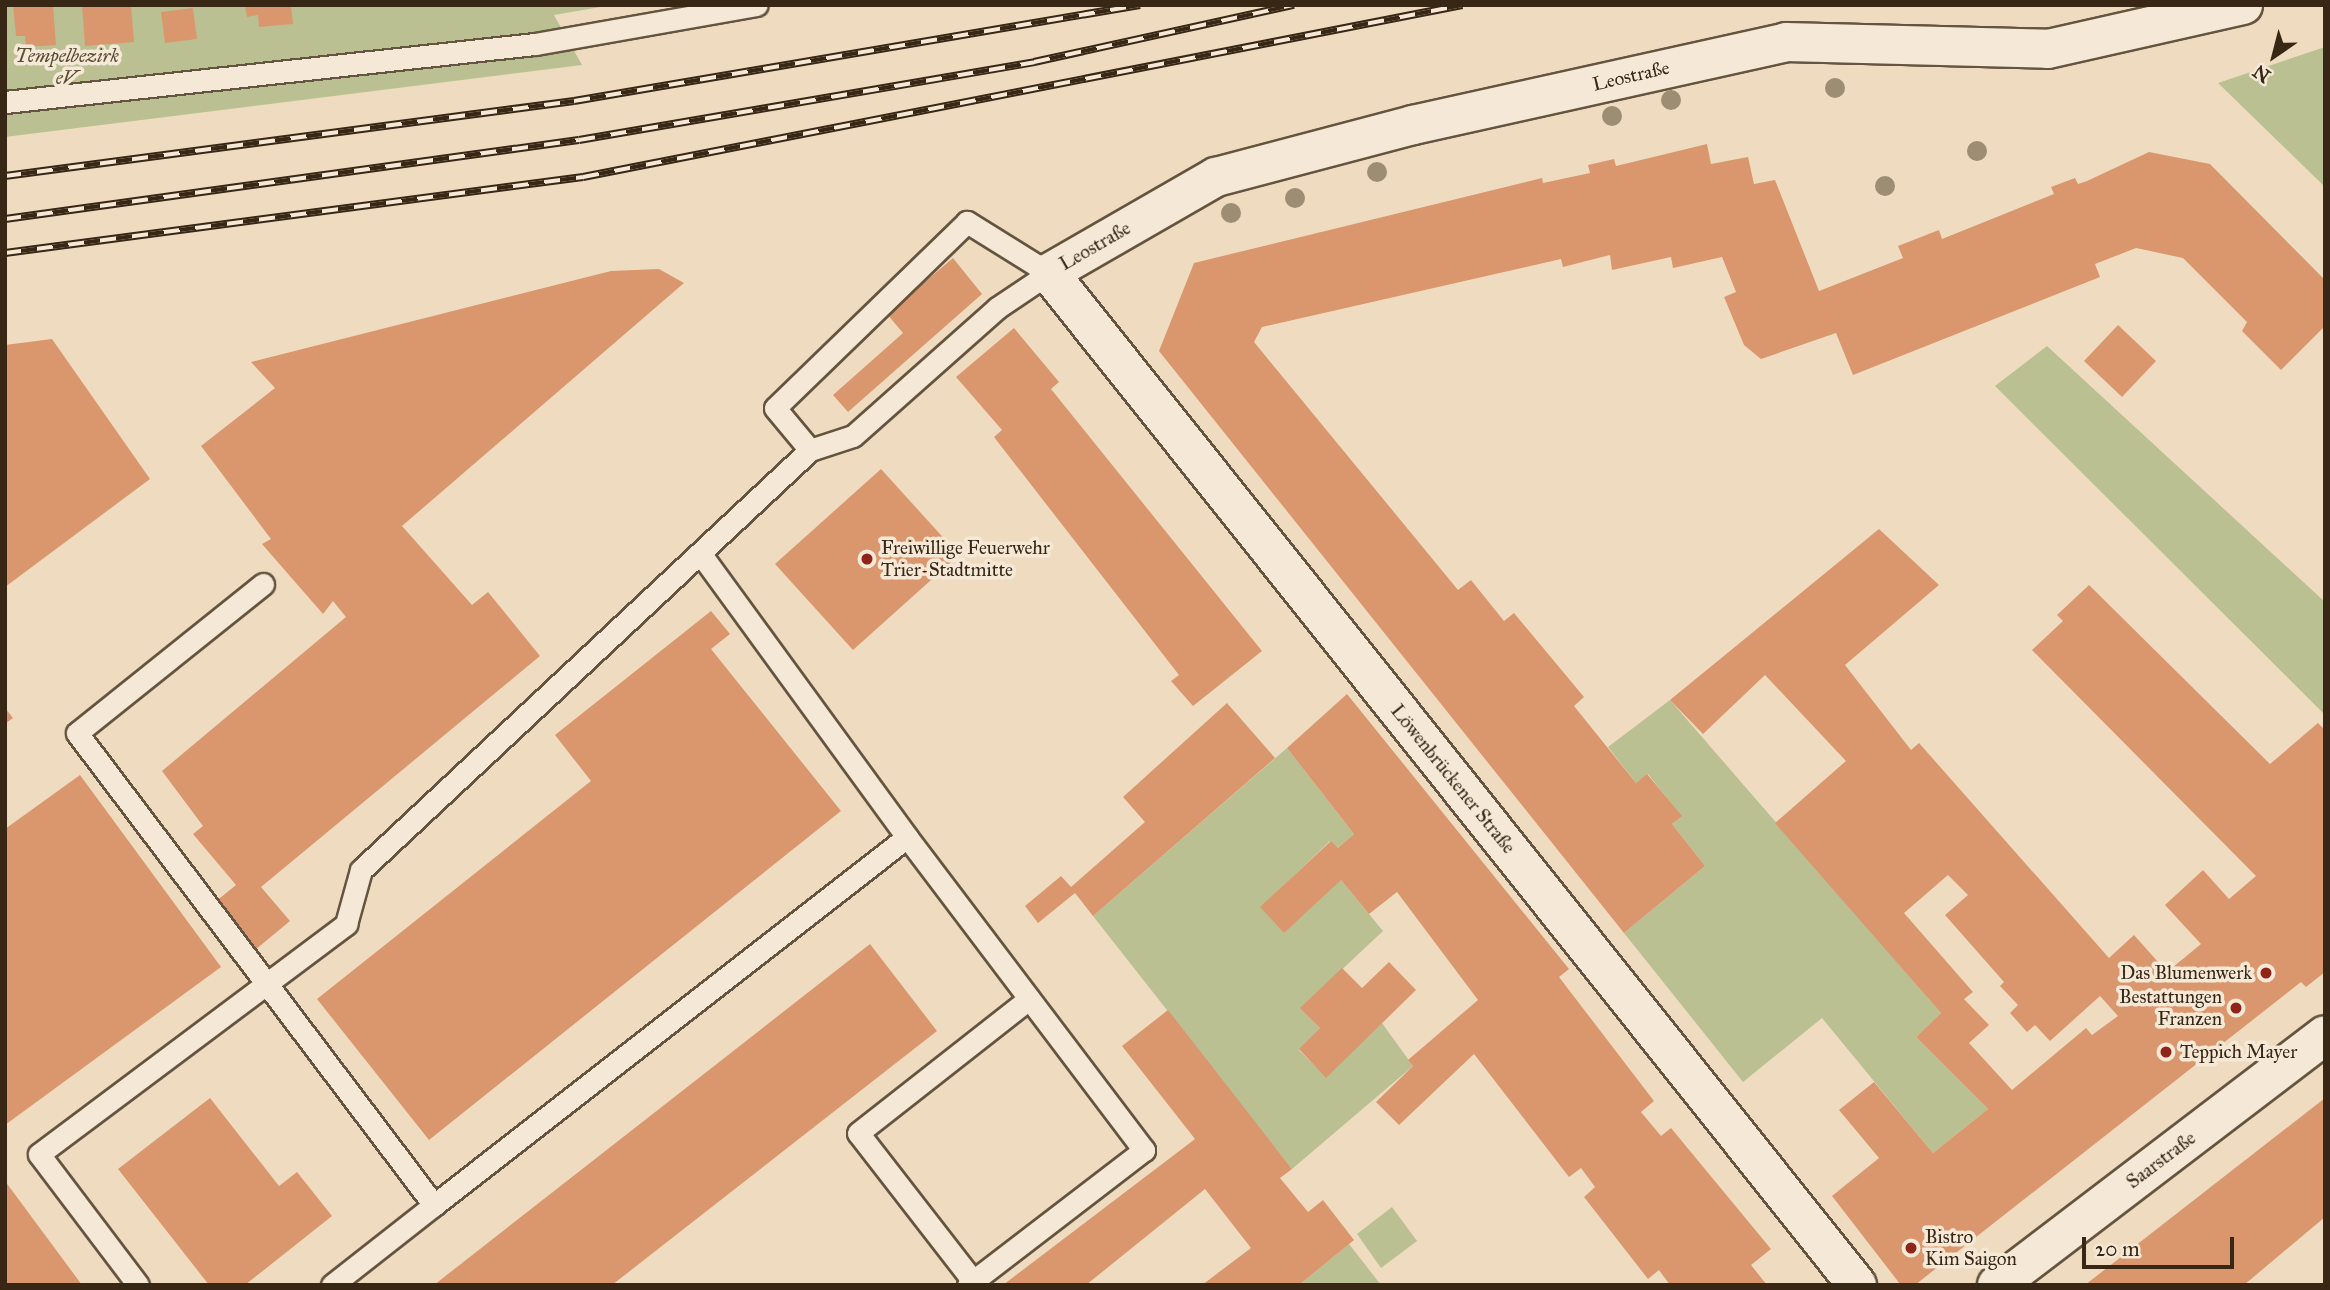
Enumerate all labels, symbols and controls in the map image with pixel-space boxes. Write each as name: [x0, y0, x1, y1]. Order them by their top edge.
north arrow: [2239, 21, 2309, 91]
park label: Tempelbezirk eV: [15, 45, 119, 89]
street label: Leostraße: [1590, 56, 1672, 96]
text: N: [2248, 60, 2275, 88]
street label: Leostraße: [1055, 217, 1135, 275]
place label: Freiwillige Feuerwehr Trier-Stadtmitte: [881, 537, 1050, 581]
marker: Freiwillige Feuerwehr Trier-Stadtmitte: [859, 551, 875, 567]
street label: Löwenbrückener Straße: [1386, 700, 1520, 858]
place label: Das Blumenwerk: [2120, 962, 2252, 984]
marker: Das Blumenwerk: [2258, 965, 2274, 981]
place label: Bestattungen Franzen: [2119, 986, 2222, 1030]
marker: Bestattungen Franzen: [2228, 1000, 2244, 1016]
place label: Teppich Mayer: [2180, 1041, 2297, 1063]
marker: Teppich Mayer: [2158, 1044, 2174, 1060]
street label: Saarstraße: [2122, 1127, 2200, 1193]
scale bar: [2085, 1224, 2237, 1268]
place label: Bistro Kim Saigon: [1925, 1226, 2017, 1270]
text: 20 m: [2095, 1236, 2140, 1262]
marker: Bistro Kim Saigon: [1903, 1240, 1919, 1256]

